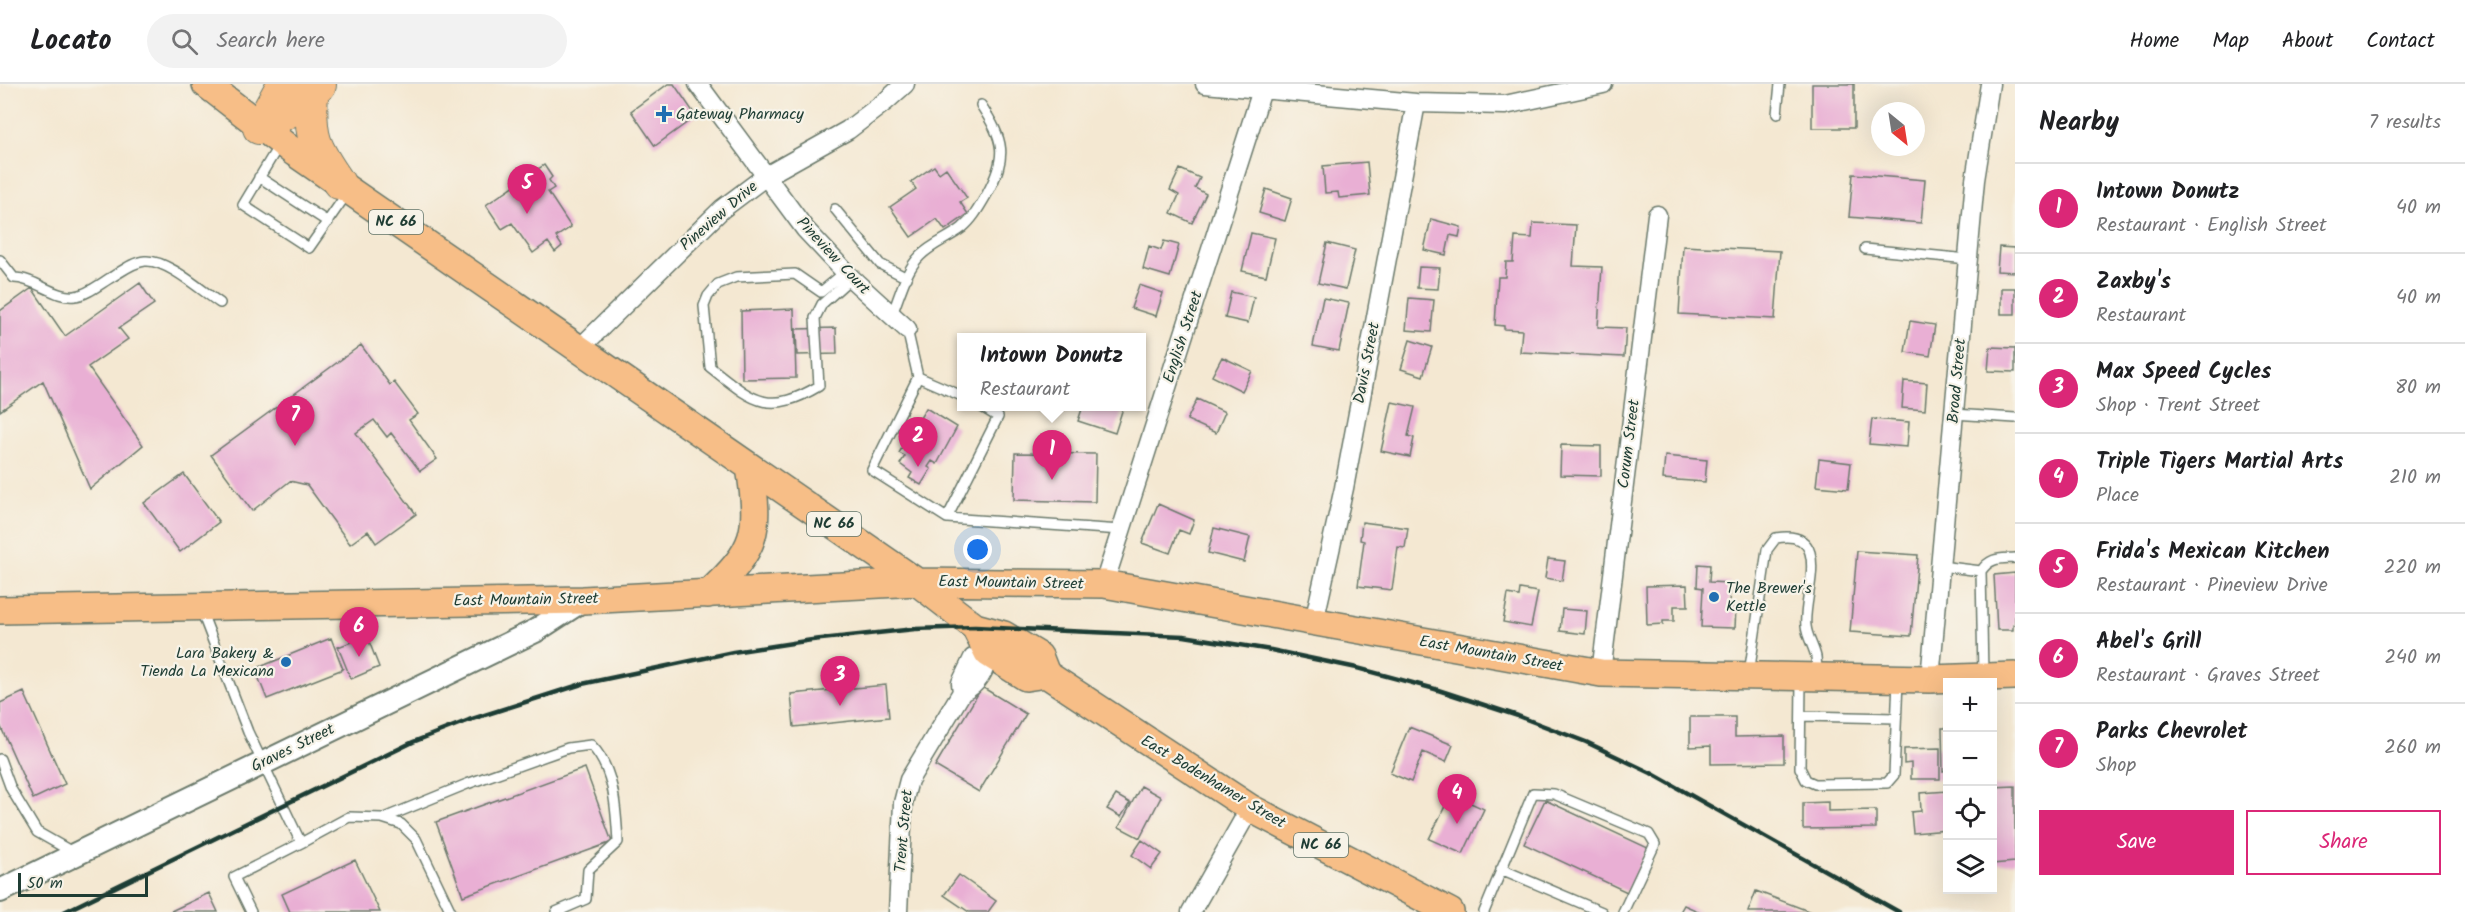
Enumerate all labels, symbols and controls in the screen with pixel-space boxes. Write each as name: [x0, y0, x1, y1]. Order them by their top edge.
search box: [147, 14, 567, 68]
text: Locato: [30, 19, 111, 64]
text: Search here: [216, 24, 325, 59]
icon: search: [168, 25, 201, 58]
text: Home: [2130, 25, 2179, 58]
text: Map: [2212, 25, 2249, 58]
text: About: [2282, 25, 2333, 58]
text: Contact: [2366, 25, 2435, 58]
place label: Gateway Pharmacy: [676, 102, 804, 127]
north arrow: [1871, 102, 1925, 156]
text: Nearby: [2039, 102, 2119, 144]
marker: Gateway Pharmacy: [657, 107, 671, 121]
text: 7 results: [2369, 107, 2441, 139]
pin: 5: [508, 164, 546, 214]
street label: Pineview Drive: [674, 175, 764, 257]
text: Intown Donutz: [2096, 175, 2239, 210]
text: 1: [2055, 192, 2062, 224]
text: 40 m: [2396, 192, 2441, 224]
road number: NC 66: [369, 210, 423, 234]
text: Restaurant · English Street: [2096, 210, 2327, 242]
street label: Pineview Court: [790, 211, 877, 301]
text: Zaxby's: [2096, 265, 2171, 300]
text: 2: [2053, 282, 2064, 314]
text: 40 m: [2396, 282, 2441, 314]
street label: English Street: [1156, 287, 1210, 386]
text: Restaurant: [2096, 300, 2186, 332]
street label: Davis Street: [1347, 319, 1387, 406]
popup: [957, 333, 1146, 411]
street label: Broad Street: [1941, 337, 1973, 425]
text: Intown Donutz: [980, 339, 1123, 374]
text: Max Speed Cycles: [2096, 355, 2271, 390]
text: 3: [2053, 372, 2064, 404]
text: 80 m: [2395, 372, 2441, 404]
text: Restaurant: [980, 374, 1070, 406]
text: Shop · Trent Street: [2096, 390, 2260, 422]
pin: 7: [276, 396, 314, 446]
street label: Corum Street: [1611, 397, 1647, 490]
pin: 2: [898, 418, 938, 467]
pin: 1: [1032, 430, 1072, 480]
text: Triple Tigers Martial Arts: [2096, 445, 2343, 480]
text: 4: [2053, 462, 2064, 494]
text: 210 m: [2389, 462, 2441, 494]
text: Place: [2096, 480, 2139, 512]
road number: NC 66: [807, 512, 861, 536]
your location: [963, 535, 992, 564]
text: Frida's Mexican Kitchen: [2096, 535, 2329, 570]
text: 5: [2053, 552, 2064, 584]
text: 220 m: [2384, 552, 2441, 584]
street label: East Mountain Street: [938, 569, 1085, 597]
text: Restaurant · Pineview Drive: [2096, 570, 2328, 602]
place label: The Brewer's Kettle: [1726, 576, 1812, 619]
street label: East Mountain Street: [453, 586, 600, 614]
marker: The Brewer's Kettle: [1707, 590, 1721, 604]
pin: 6: [340, 608, 378, 657]
text: Abel's Grill: [2096, 625, 2201, 660]
street label: East Mountain Street: [1417, 629, 1566, 679]
place label: Lara Bakery & Tienda La Mexicana: [140, 641, 274, 684]
text: 6: [2053, 642, 2064, 674]
text: 240 m: [2384, 642, 2441, 674]
marker: Lara Bakery & Tienda La Mexicana: [279, 655, 293, 669]
pin: 3: [820, 656, 860, 706]
text: Restaurant · Graves Street: [2096, 660, 2320, 692]
map controls: [1943, 678, 1997, 894]
button: +: [1943, 678, 1997, 732]
text: Parks Chevrolet: [2096, 715, 2247, 750]
street label: Graves Street: [247, 717, 340, 779]
street label: East Bodenhamer Street: [1136, 729, 1291, 836]
button: −: [1943, 732, 1997, 786]
text: 7: [2054, 732, 2063, 764]
text: 260 m: [2384, 732, 2441, 764]
text: Shop: [2096, 750, 2136, 782]
pin: 4: [1438, 774, 1476, 824]
button: locate: [1943, 786, 1997, 840]
street label: Trent Street: [888, 788, 920, 873]
button: Save: [2039, 810, 2234, 875]
button: Share: [2246, 810, 2441, 875]
road number: NC 66: [1294, 833, 1348, 857]
button: layers: [1943, 840, 1997, 894]
scale bar: [18, 870, 148, 898]
text: 50 m: [27, 871, 63, 896]

